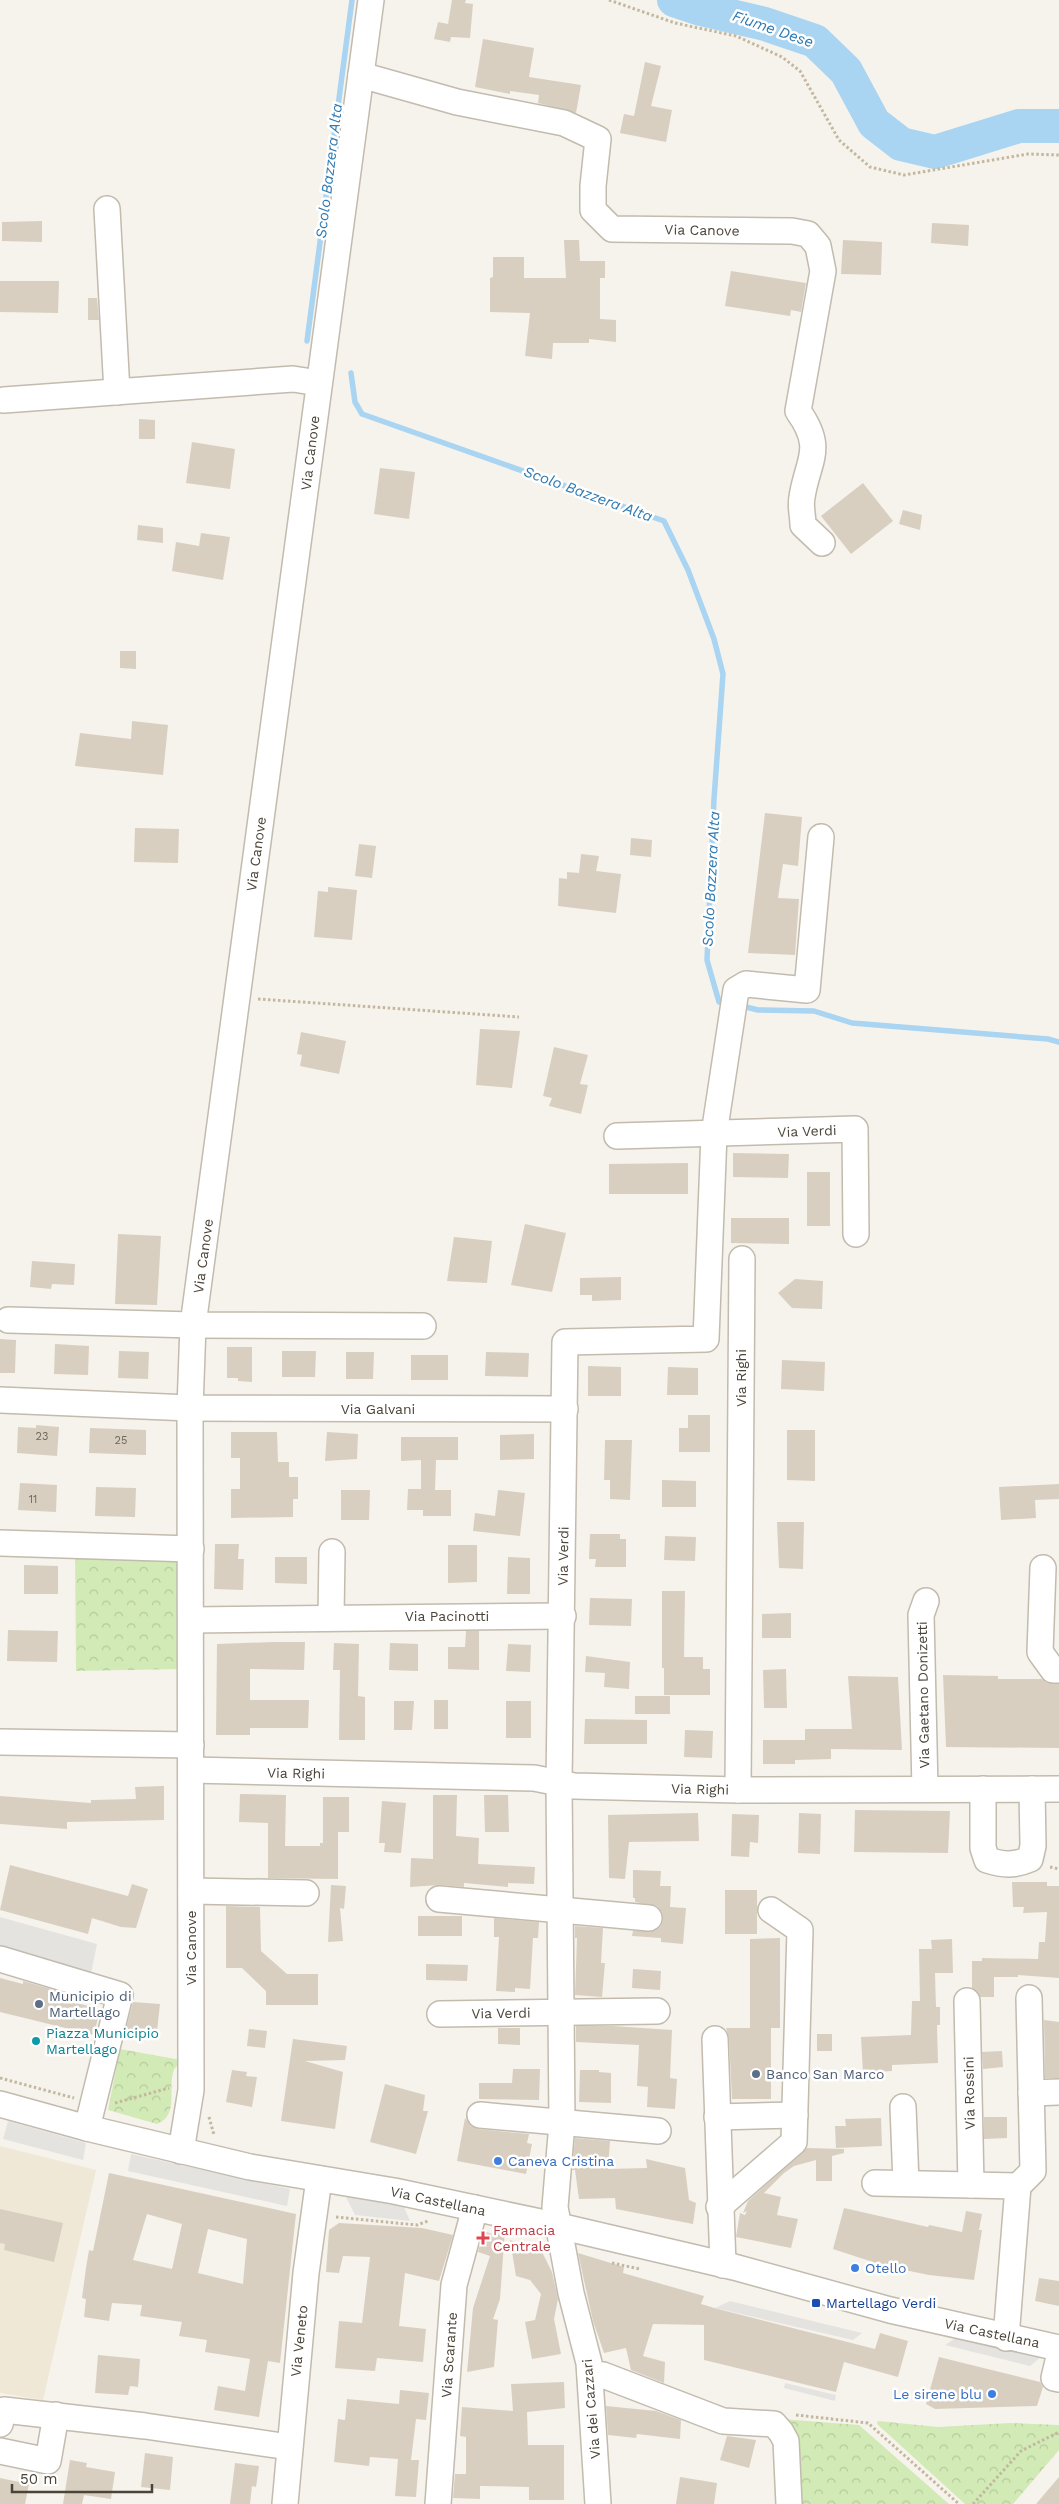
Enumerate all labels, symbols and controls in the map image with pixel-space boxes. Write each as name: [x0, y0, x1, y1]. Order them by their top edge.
water label: Fiume Dese: [730, 7, 816, 51]
water label: Scolo Bazzera Alta: [312, 102, 346, 240]
street label: Via Canove: [664, 221, 740, 239]
street label: Via Canove: [297, 415, 323, 491]
water label: Scolo Bazzera Alta: [521, 462, 655, 526]
water label: Scolo Bazzera Alta: [698, 811, 724, 947]
street label: Via Canove: [243, 816, 269, 892]
street label: Via Verdi: [777, 1122, 837, 1140]
street label: Via Canove: [190, 1218, 216, 1294]
street label: Via Righi: [733, 1349, 749, 1407]
street label: Via Galvani: [341, 1401, 415, 1417]
house number: 23: [36, 1430, 48, 1443]
house number: 25: [115, 1434, 127, 1447]
house number: 11: [29, 1493, 37, 1506]
street label: Via Verdi: [554, 1526, 572, 1586]
street label: Via Pacinotti: [405, 1608, 489, 1624]
street label: Via Gaetano Donizetti: [914, 1621, 932, 1769]
street label: Via Righi: [267, 1764, 325, 1782]
street label: Via Righi: [671, 1780, 729, 1798]
street label: Via Canove: [183, 1910, 199, 1986]
place label: Municipio di Martellago: [49, 1988, 132, 2020]
marker: Municipio di Martellago: [33, 1998, 45, 2010]
street label: Via Verdi: [471, 2004, 531, 2022]
place label: Piazza Municipio Martellago: [46, 2025, 159, 2057]
marker: Piazza Municipio Martellago: [30, 2035, 42, 2047]
street label: Via Rossini: [960, 2056, 978, 2130]
place label: Banco San Marco: [766, 2066, 884, 2082]
marker: Banco San Marco: [750, 2068, 762, 2080]
place label: Caneva Cristina: [508, 2153, 614, 2169]
marker: Caneva Cristina: [492, 2155, 504, 2167]
street label: Via Castellana: [389, 2183, 487, 2219]
place label: Farmacia Centrale: [493, 2222, 555, 2254]
marker: Farmacia Centrale: [477, 2232, 489, 2244]
place label: Otello: [865, 2260, 906, 2276]
marker: Otello: [849, 2262, 861, 2274]
place label: Martellago Verdi: [826, 2295, 936, 2311]
marker: Martellago Verdi: [810, 2297, 822, 2309]
street label: Via Veneto: [287, 2304, 311, 2378]
street label: Via Scarante: [438, 2312, 460, 2398]
street label: Via Castellana: [943, 2315, 1041, 2351]
street label: Via dei Cazzari: [579, 2358, 603, 2460]
place label: Le sirene blu: [893, 2386, 982, 2402]
marker: Le sirene blu: [986, 2388, 998, 2400]
scale bar: [12, 2462, 152, 2494]
text: 50 m: [20, 2470, 57, 2488]

